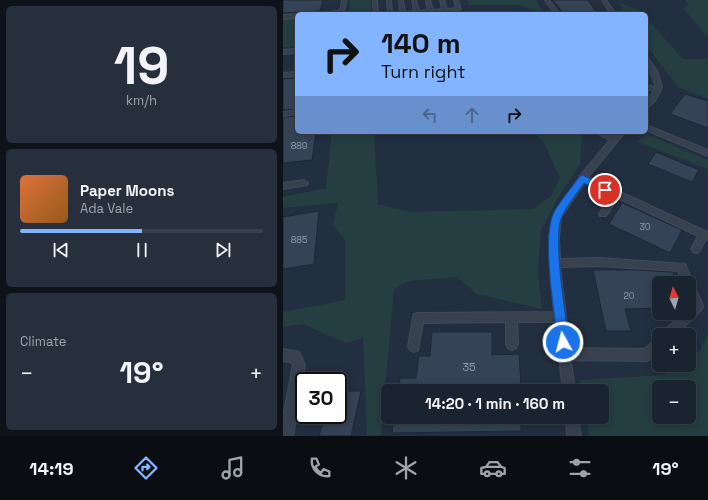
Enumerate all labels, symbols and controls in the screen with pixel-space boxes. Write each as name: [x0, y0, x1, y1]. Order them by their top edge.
text: 140 m: [381, 25, 461, 61]
icon: right: [315, 28, 367, 80]
text: 19: [114, 33, 169, 99]
text: Turn right: [381, 60, 465, 83]
text: km/h: [126, 92, 157, 109]
icon: left: [419, 104, 441, 126]
icon: ahead: [461, 104, 483, 126]
icon: right: [503, 104, 525, 126]
house number: 889: [291, 140, 307, 152]
pin: [588, 173, 622, 207]
icon: arrive: [594, 179, 616, 201]
text: Paper Moons: [80, 181, 174, 200]
text: Ada Vale: [80, 200, 133, 217]
house number: 30: [639, 221, 651, 233]
house number: 885: [291, 234, 307, 246]
icon: previous: [50, 239, 72, 261]
icon: pause: [131, 239, 153, 261]
icon: next: [212, 239, 234, 261]
north arrow: [652, 276, 696, 320]
map controls: [652, 276, 696, 424]
house number: 20: [623, 290, 635, 302]
position arrow: [542, 321, 584, 363]
button: +: [652, 328, 696, 372]
text: Climate: [20, 333, 66, 350]
text: 19°: [120, 353, 163, 392]
text: −: [20, 359, 34, 387]
text: +: [249, 359, 263, 387]
house number: 35: [462, 360, 476, 374]
speed limit sign: 30: [295, 372, 347, 424]
button: −: [652, 380, 696, 424]
text: 14:20 · 1 min · 160 m: [425, 394, 565, 413]
icon: directions: [132, 454, 160, 482]
icon: music: [219, 454, 247, 482]
icon: phone: [306, 454, 334, 482]
icon: climate: [392, 454, 420, 482]
icon: car: [479, 454, 507, 482]
icon: filters: [566, 454, 594, 482]
text: 14:19: [29, 457, 74, 480]
text: 19°: [652, 457, 679, 480]

